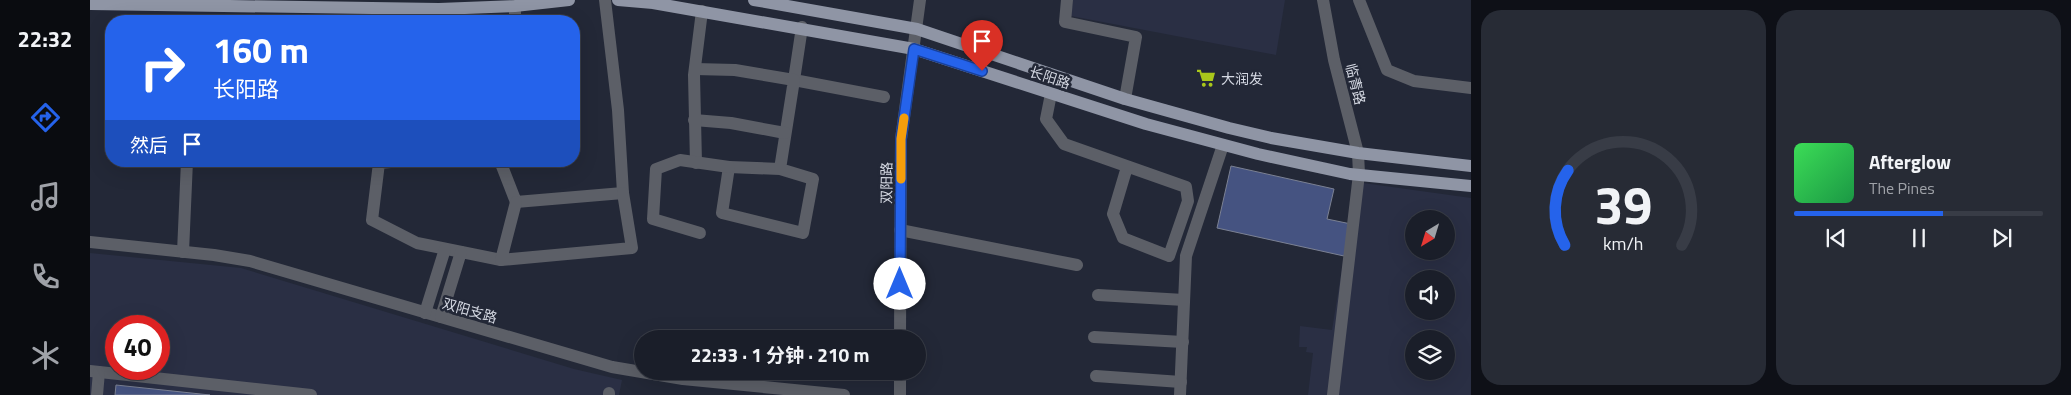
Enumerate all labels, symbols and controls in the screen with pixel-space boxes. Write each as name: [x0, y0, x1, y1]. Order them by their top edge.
pin: [961, 20, 1003, 71]
text: 22:32: [18, 22, 72, 56]
text: 160 m: [213, 23, 309, 77]
icon: arrive: [968, 27, 996, 55]
icon: right: [130, 35, 195, 100]
street label: 长阳路: [1027, 61, 1073, 93]
street label: 临青路: [1341, 61, 1371, 107]
supermarket icon: 大润发: [1195, 67, 1217, 89]
place label: 大润发: [1221, 68, 1263, 89]
text: 长阳路: [213, 72, 279, 106]
icon: directions: [28, 100, 63, 135]
text: 然后: [130, 130, 168, 159]
icon: arrive: [178, 130, 206, 158]
text: Afterglow: [1869, 147, 1951, 176]
street label: 双阳路: [875, 162, 897, 204]
text: 39: [1594, 165, 1653, 244]
text: The Pines: [1869, 176, 1935, 200]
icon: music: [28, 179, 63, 214]
north arrow: [1405, 210, 1455, 260]
map controls: [1405, 210, 1455, 380]
icon: previous: [1822, 224, 1850, 252]
icon: pause: [1905, 224, 1933, 252]
icon: next: [1988, 224, 2016, 252]
text: km/h: [1603, 230, 1644, 257]
position arrow: [873, 257, 925, 309]
icon: phone: [28, 259, 63, 294]
button: sound: [1405, 270, 1455, 320]
street label: 双阳支路: [440, 292, 500, 328]
speed limit sign: 40: [105, 315, 170, 380]
button: layers: [1405, 330, 1455, 380]
icon: climate: [28, 338, 63, 373]
text: 22:33 · 1 分钟 · 210 m: [691, 340, 869, 369]

